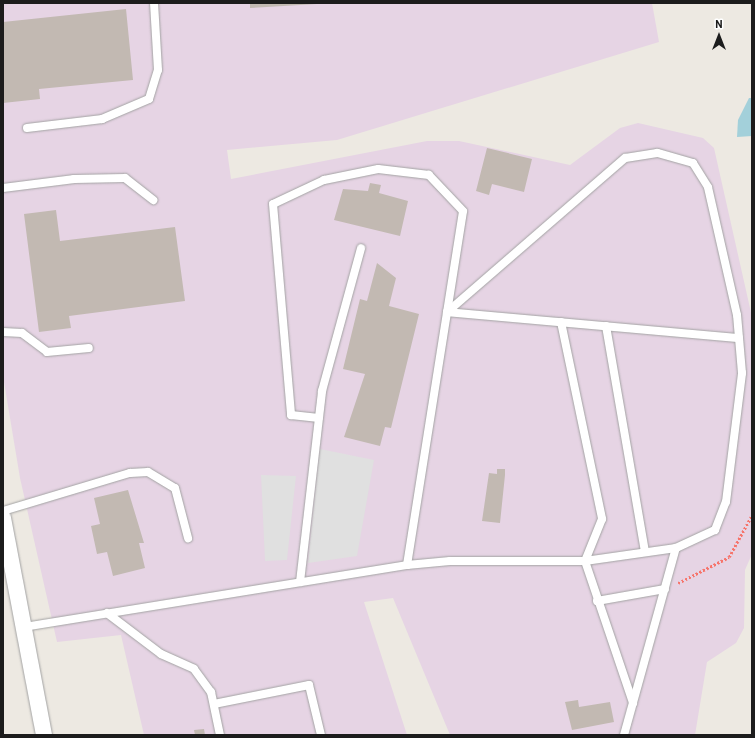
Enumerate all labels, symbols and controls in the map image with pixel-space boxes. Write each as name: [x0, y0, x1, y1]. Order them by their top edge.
north arrow: [699, 16, 739, 56]
text: N: [715, 17, 723, 30]

